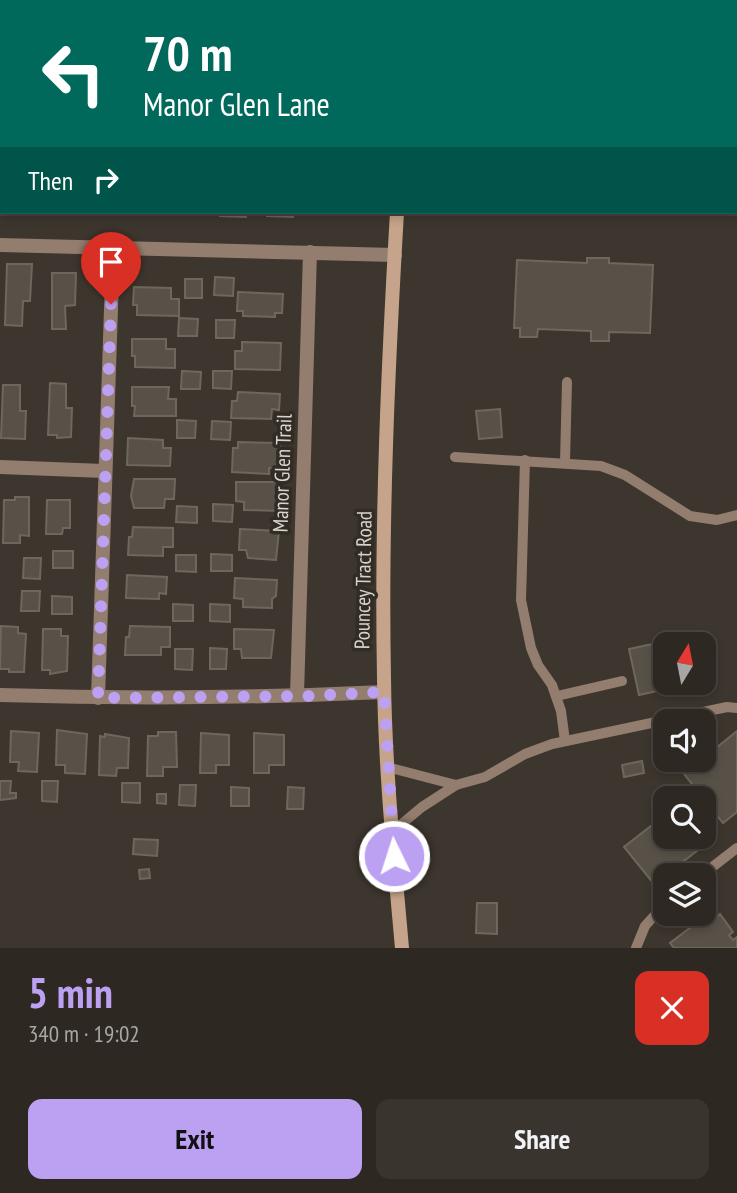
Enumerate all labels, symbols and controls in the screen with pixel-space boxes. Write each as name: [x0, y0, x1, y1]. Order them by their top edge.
text: 70 m: [143, 21, 232, 85]
icon: left: [28, 28, 119, 119]
text: Manor Glen Lane: [143, 83, 330, 125]
icon: right: [87, 161, 125, 199]
text: Then: [28, 164, 73, 197]
pin: [81, 232, 141, 304]
icon: arrive: [92, 243, 130, 281]
street label: Manor Glen Trail: [266, 413, 298, 533]
street label: Pouncey Tract Road: [348, 511, 378, 649]
north arrow: [653, 632, 716, 695]
map controls: [653, 632, 716, 926]
button: sound: [653, 709, 716, 772]
button: search: [653, 786, 716, 849]
position arrow: [357, 819, 431, 893]
button: layers: [653, 863, 716, 926]
text: 5 min: [28, 965, 113, 1020]
button: close: [635, 971, 709, 1045]
text: 340 m · 19:02: [28, 1019, 140, 1048]
button: Exit: [28, 1099, 362, 1179]
button: Share: [376, 1099, 709, 1179]

